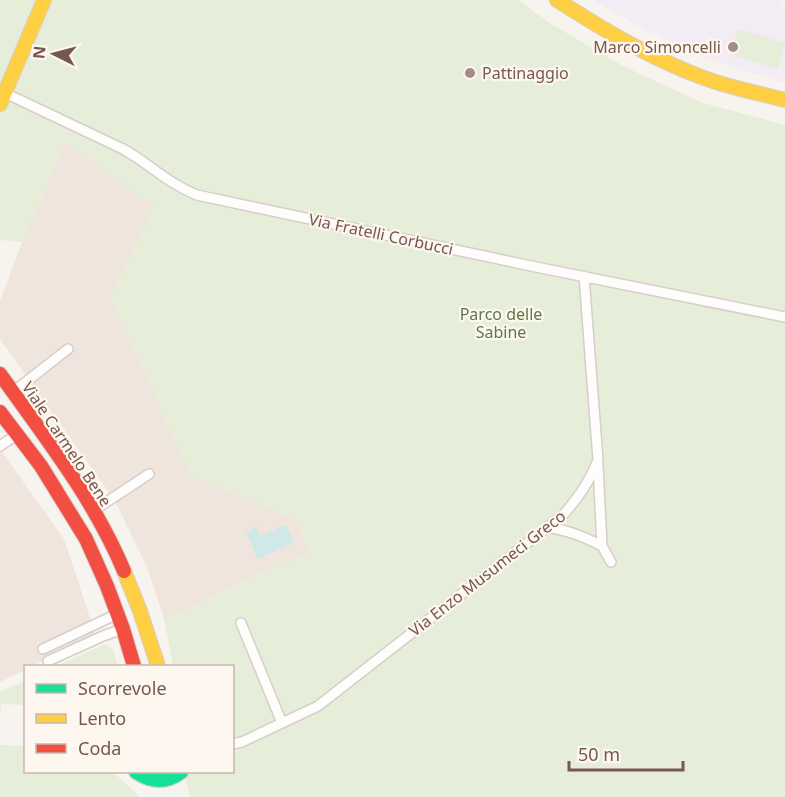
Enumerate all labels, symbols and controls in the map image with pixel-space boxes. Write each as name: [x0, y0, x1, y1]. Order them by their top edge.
north arrow: [24, 24, 84, 84]
place label: Marco Simoncelli: [593, 36, 721, 58]
marker: Marco Simoncelli: [726, 40, 740, 54]
text: N: [27, 45, 51, 60]
place label: Pattinaggio: [482, 62, 569, 84]
marker: Pattinaggio: [463, 66, 477, 80]
street label: Via Fratelli Corbucci: [307, 208, 455, 260]
park label: Parco delle Sabine: [460, 303, 542, 343]
street label: Viale Carmelo Bene: [17, 377, 117, 511]
street label: Via Enzo Musumeci Greco: [404, 505, 570, 641]
legend: [24, 665, 234, 773]
text: Scorrevole: [78, 676, 167, 700]
text: Lento: [78, 706, 126, 730]
scale bar: [569, 734, 683, 772]
text: Coda: [78, 736, 121, 760]
text: 50 m: [578, 742, 620, 766]

